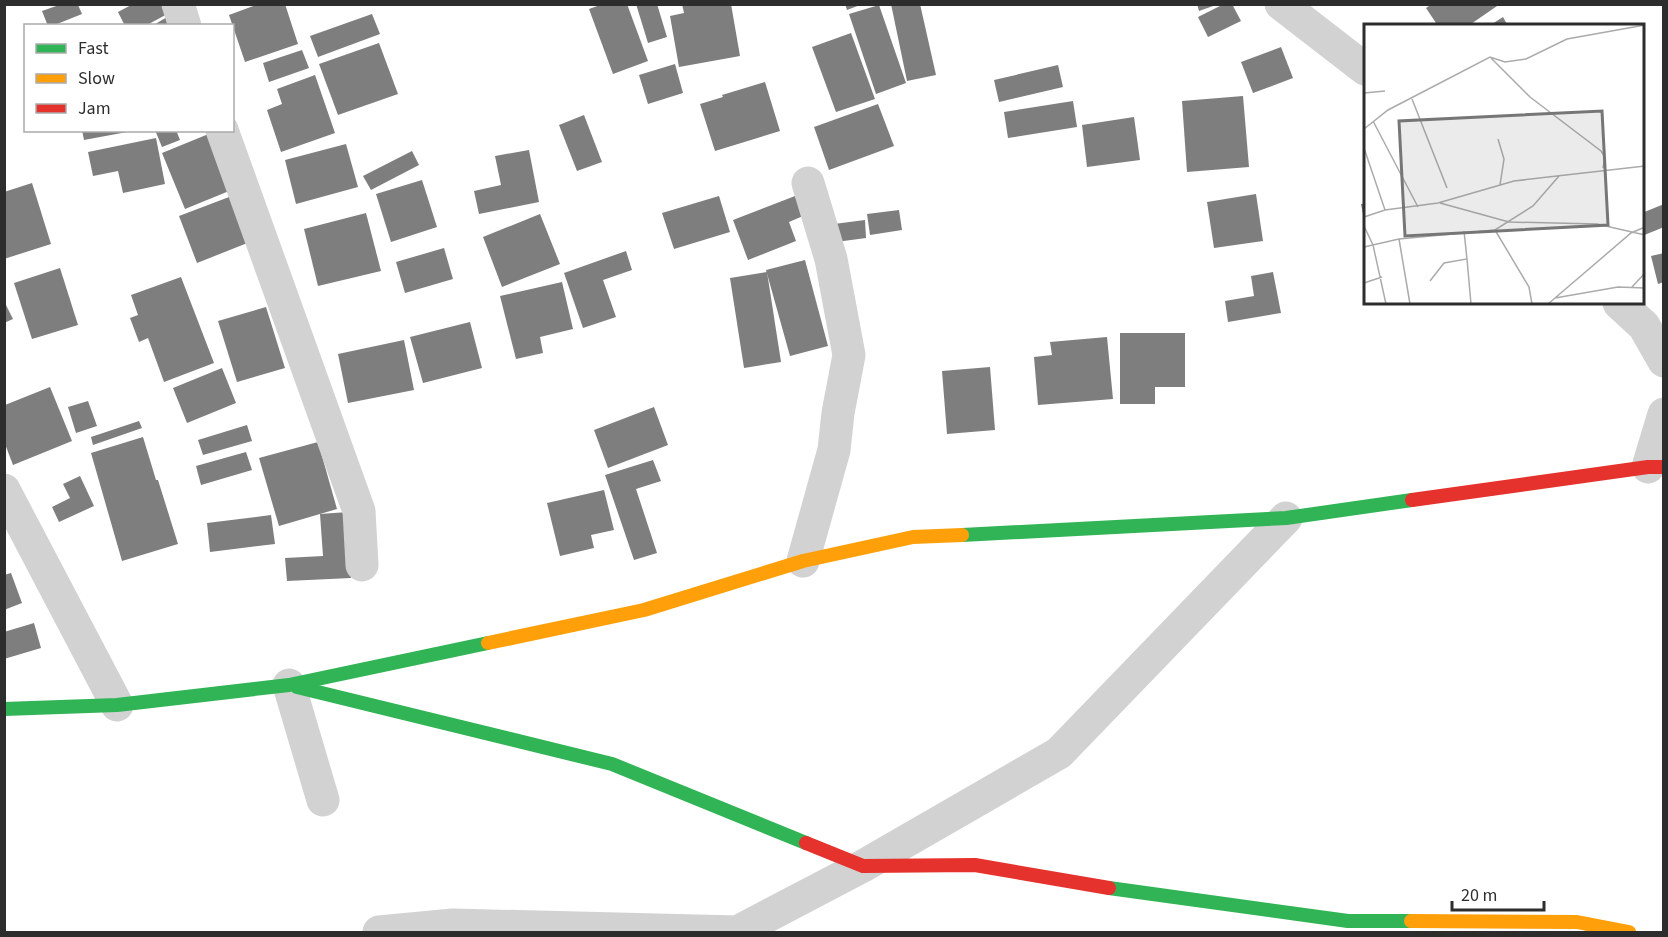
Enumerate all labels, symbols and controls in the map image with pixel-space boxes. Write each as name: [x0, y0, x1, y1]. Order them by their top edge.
legend: [24, 24, 234, 132]
inset map: [1364, 24, 1644, 304]
text: Fast: [78, 36, 109, 61]
text: Slow: [78, 66, 115, 91]
text: Jam: [78, 96, 111, 121]
scale bar: [1452, 874, 1544, 912]
text: 20 m: [1461, 883, 1497, 908]

